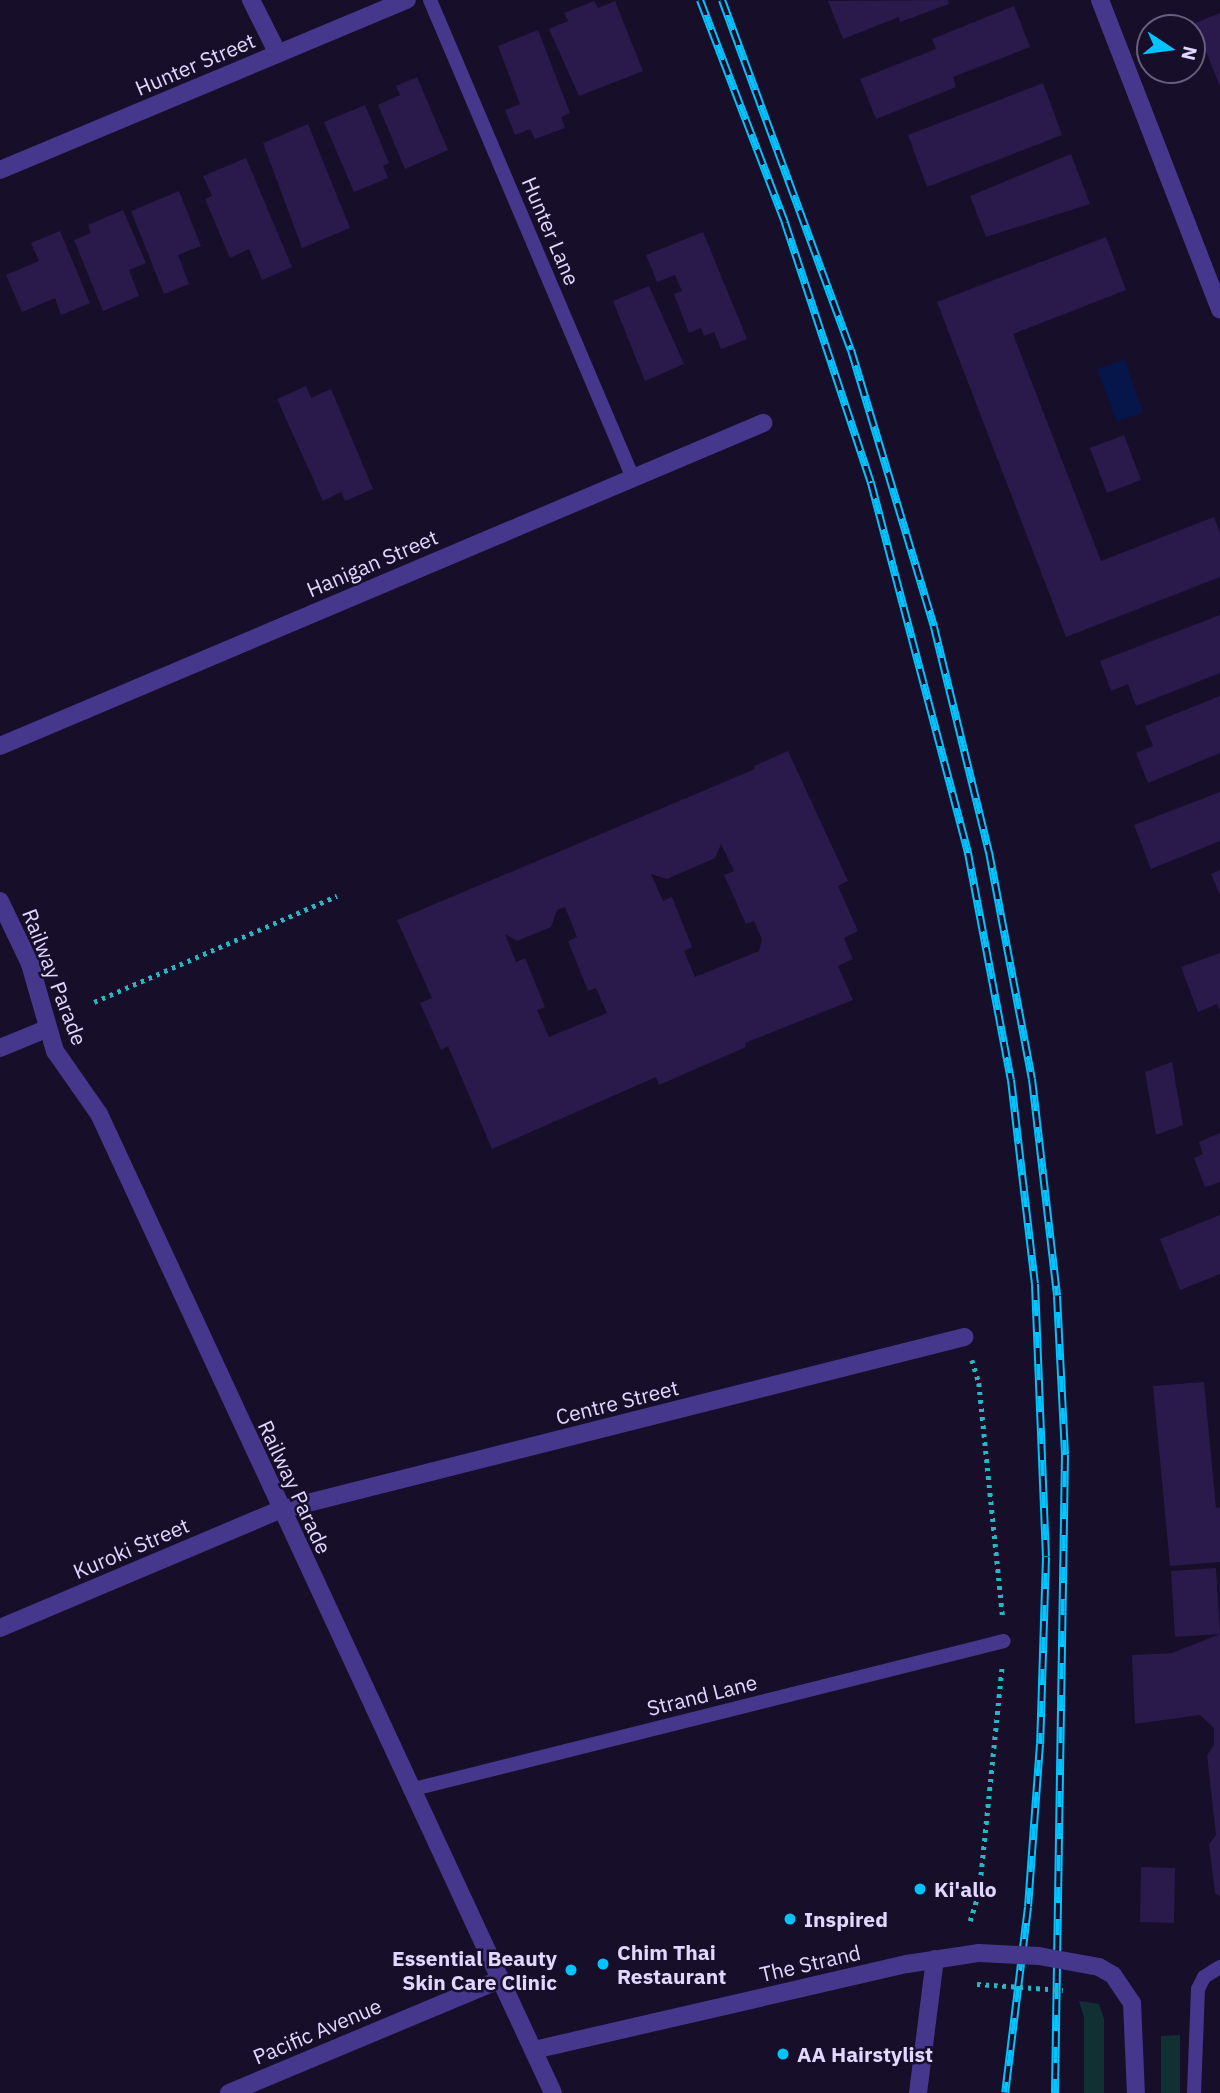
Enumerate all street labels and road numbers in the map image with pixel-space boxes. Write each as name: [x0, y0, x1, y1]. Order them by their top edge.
street label: Hunter Street: [131, 27, 259, 101]
street label: Hunter Lane: [517, 173, 585, 289]
street label: Hanigan Street: [303, 524, 441, 602]
street label: Railway Parade: [17, 905, 93, 1049]
street label: Centre Street: [553, 1375, 681, 1429]
street label: Railway Parade: [253, 1416, 337, 1558]
street label: Kuroki Street: [69, 1512, 193, 1584]
street label: Strand Lane: [644, 1669, 760, 1721]
street label: The Strand: [757, 1939, 863, 1987]
street label: Pacific Avenue: [249, 1993, 385, 2069]

